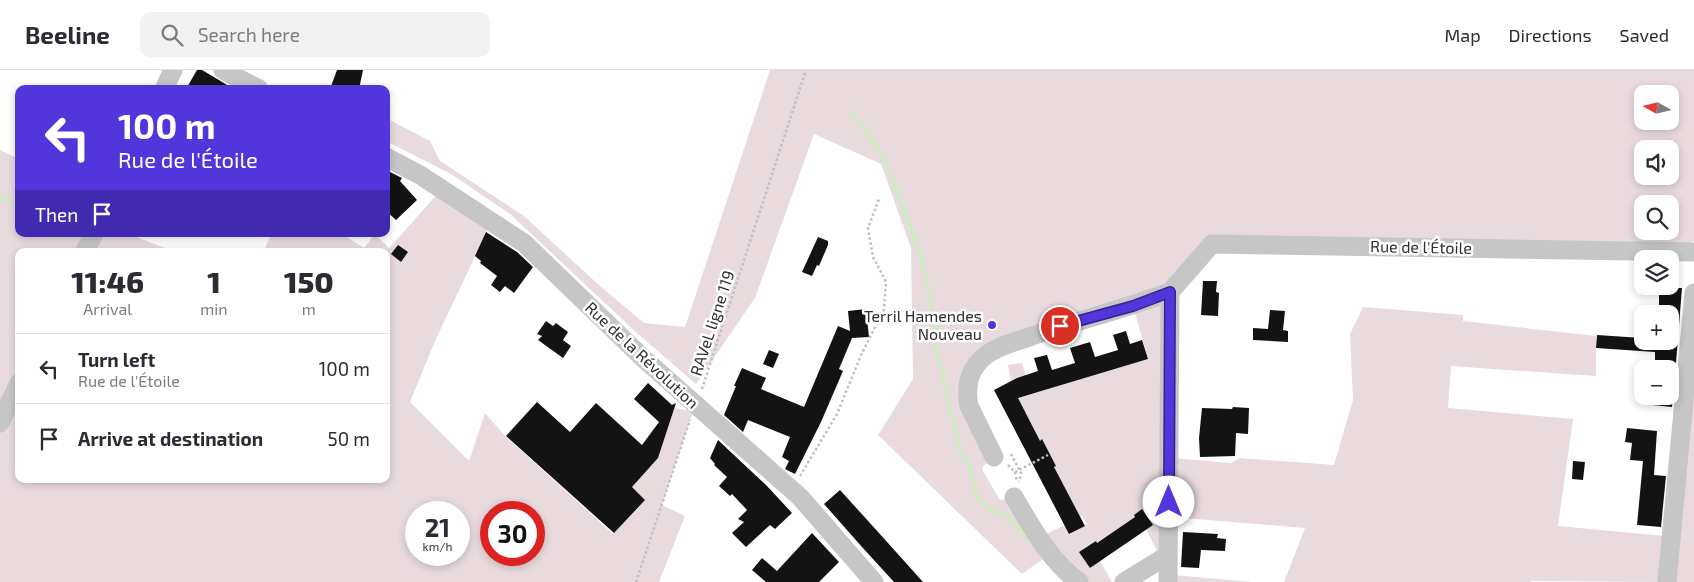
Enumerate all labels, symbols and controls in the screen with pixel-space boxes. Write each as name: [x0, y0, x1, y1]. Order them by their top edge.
search box: [140, 12, 490, 57]
text: Beeline: [25, 20, 110, 49]
icon: search: [158, 21, 186, 49]
text: Search here: [198, 23, 300, 46]
text: Map: [1444, 24, 1481, 46]
text: Directions: [1509, 24, 1592, 46]
text: Saved: [1620, 24, 1669, 46]
north arrow: [1634, 85, 1679, 130]
map controls: [1634, 85, 1679, 405]
text: 100 m: [118, 104, 216, 146]
icon: left: [35, 105, 100, 170]
button: sound: [1634, 140, 1679, 185]
text: Rue de l'Étoile: [118, 146, 258, 172]
button: search: [1634, 195, 1679, 240]
icon: arrive: [88, 200, 116, 228]
text: Then: [35, 203, 78, 226]
street label: Rue de l'Étoile: [1370, 236, 1472, 257]
button: layers: [1634, 250, 1679, 295]
text: 11:46: [71, 263, 144, 299]
text: 1: [207, 263, 221, 299]
text: 150: [284, 263, 334, 299]
street label: RAVeL ligne 119: [686, 268, 737, 378]
street label: Rue de la Révolution: [582, 297, 703, 412]
text: Arrival: [83, 299, 132, 318]
text: min: [200, 299, 228, 318]
text: m: [302, 299, 316, 318]
pin: [1039, 305, 1081, 347]
button: +: [1634, 305, 1679, 350]
place label: Terril Hamendes Nouveau: [864, 306, 982, 343]
icon: arrive: [1046, 312, 1074, 340]
marker: Terril Hamendes Nouveau: [986, 319, 998, 331]
text: Turn left: [78, 348, 155, 371]
icon: left: [35, 355, 63, 383]
text: 100 m: [319, 357, 370, 380]
button: −: [1634, 360, 1679, 405]
text: Rue de l'Étoile: [78, 371, 180, 390]
icon: arrive: [35, 425, 63, 453]
text: Arrive at destination: [78, 427, 263, 450]
text: 50 m: [327, 427, 370, 450]
position arrow: [1142, 475, 1194, 527]
speed limit sign: 30: [480, 501, 545, 566]
text: 21: [425, 512, 450, 542]
text: km/h: [423, 539, 452, 553]

